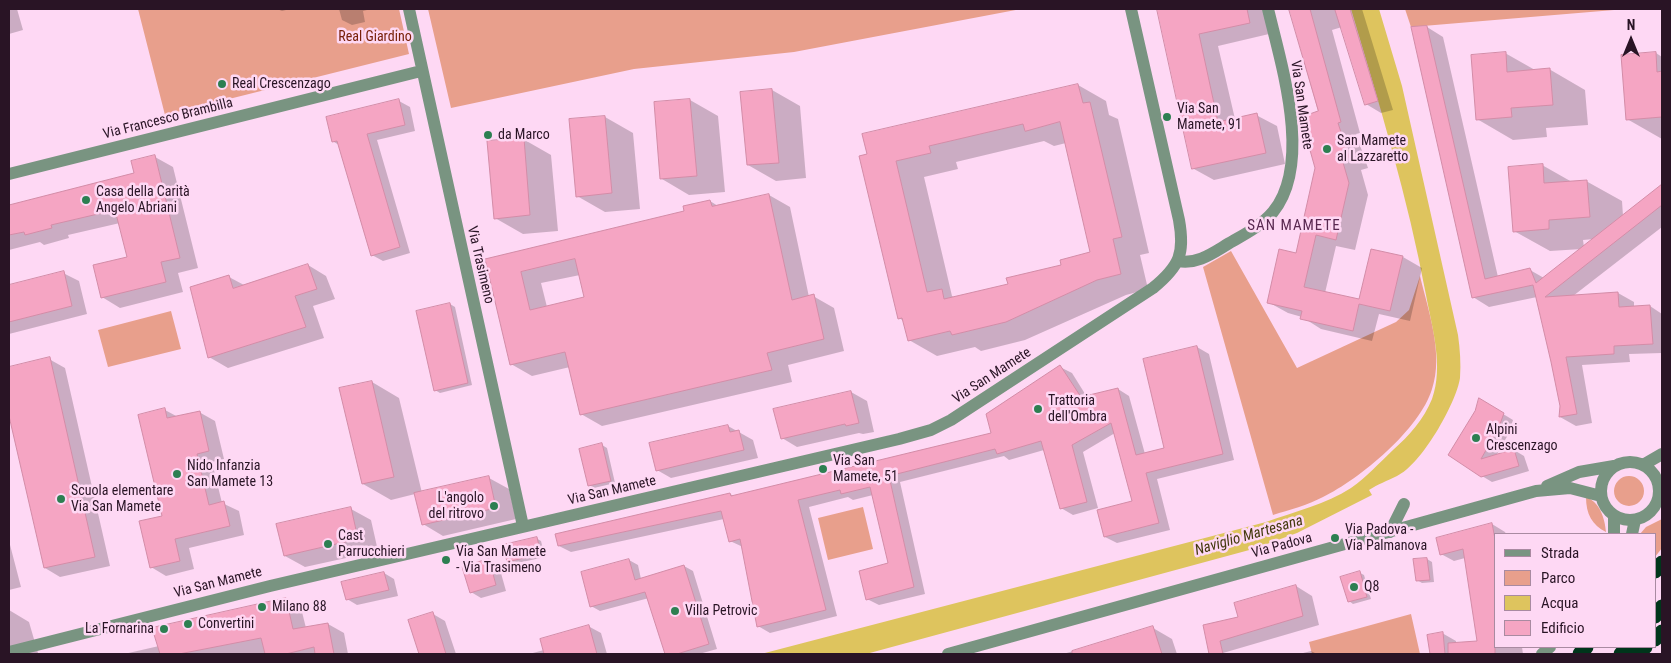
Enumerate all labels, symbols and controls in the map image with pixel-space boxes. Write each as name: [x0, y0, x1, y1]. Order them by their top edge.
north arrow: [1606, 15, 1656, 65]
text: N: [1627, 17, 1635, 33]
park label: Real Giardino: [338, 29, 412, 45]
street label: Via San Mamete: [1286, 59, 1316, 151]
place label: Real Crescenzago: [232, 76, 331, 92]
marker: Real Crescenzago: [216, 78, 228, 90]
street label: Via Francesco Brambilla: [101, 95, 235, 143]
place label: Via San Mamete, 91: [1177, 101, 1242, 134]
marker: Via San Mamete, 91: [1161, 111, 1173, 123]
place label: da Marco: [498, 127, 550, 143]
marker: da Marco: [482, 129, 494, 141]
place label: San Mamete al Lazzaretto: [1337, 133, 1408, 166]
marker: San Mamete al Lazzaretto: [1321, 143, 1333, 155]
place label: Casa della Carità Angelo Abriani: [96, 184, 190, 216]
marker: Casa della Carità Angelo Abriani: [80, 194, 92, 206]
district label: SAN MAMETE: [1246, 217, 1342, 235]
street label: Via Trasimeno: [463, 225, 497, 305]
street label: Via San Mamete: [950, 344, 1034, 408]
place label: Trattoria dell'Ombra: [1048, 393, 1107, 426]
marker: Trattoria dell'Ombra: [1032, 403, 1044, 415]
place label: Alpini Crescenzago: [1486, 422, 1558, 454]
marker: Alpini Crescenzago: [1470, 432, 1482, 444]
place label: Via San Mamete, 51: [833, 453, 898, 486]
place label: Nido Infanzia San Mamete 13: [187, 458, 273, 491]
marker: Via San Mamete, 51: [817, 463, 829, 475]
marker: Nido Infanzia San Mamete 13: [171, 468, 183, 480]
street label: Via San Mamete: [566, 473, 658, 509]
place label: Scuola elementare Via San Mamete: [71, 483, 173, 516]
place label: L'angolo del ritrovo: [428, 490, 484, 522]
marker: Scuola elementare Via San Mamete: [55, 493, 67, 505]
marker: L'angolo del ritrovo: [488, 500, 500, 512]
water label: Naviglio Martesana: [1193, 512, 1305, 560]
place label: Via Padova - Via Palmanova: [1345, 522, 1427, 554]
place label: Cast Parrucchieri: [338, 528, 405, 560]
street label: Via Padova: [1250, 530, 1314, 562]
marker: Via Padova - Via Palmanova: [1329, 532, 1341, 544]
legend: [1494, 533, 1656, 648]
marker: Cast Parrucchieri: [322, 538, 334, 550]
place label: Via San Mamete - Via Trasimeno: [456, 544, 546, 576]
text: Strada: [1541, 544, 1579, 562]
marker: Via San Mamete - Via Trasimeno: [440, 554, 452, 566]
street label: Via San Mamete: [172, 564, 264, 602]
text: Parco: [1541, 569, 1575, 587]
place label: Q8: [1364, 579, 1379, 595]
marker: Q8: [1348, 581, 1360, 593]
text: Acqua: [1541, 594, 1579, 612]
place label: Milano 88: [272, 599, 327, 615]
marker: Milano 88: [256, 601, 268, 613]
place label: Villa Petrovic: [685, 603, 758, 619]
marker: Villa Petrovic: [669, 605, 681, 617]
place label: Convertini: [198, 616, 254, 632]
marker: Convertini: [182, 618, 194, 630]
text: Edificio: [1541, 619, 1584, 637]
place label: La Fornarina: [85, 621, 154, 637]
marker: La Fornarina: [158, 623, 170, 635]

